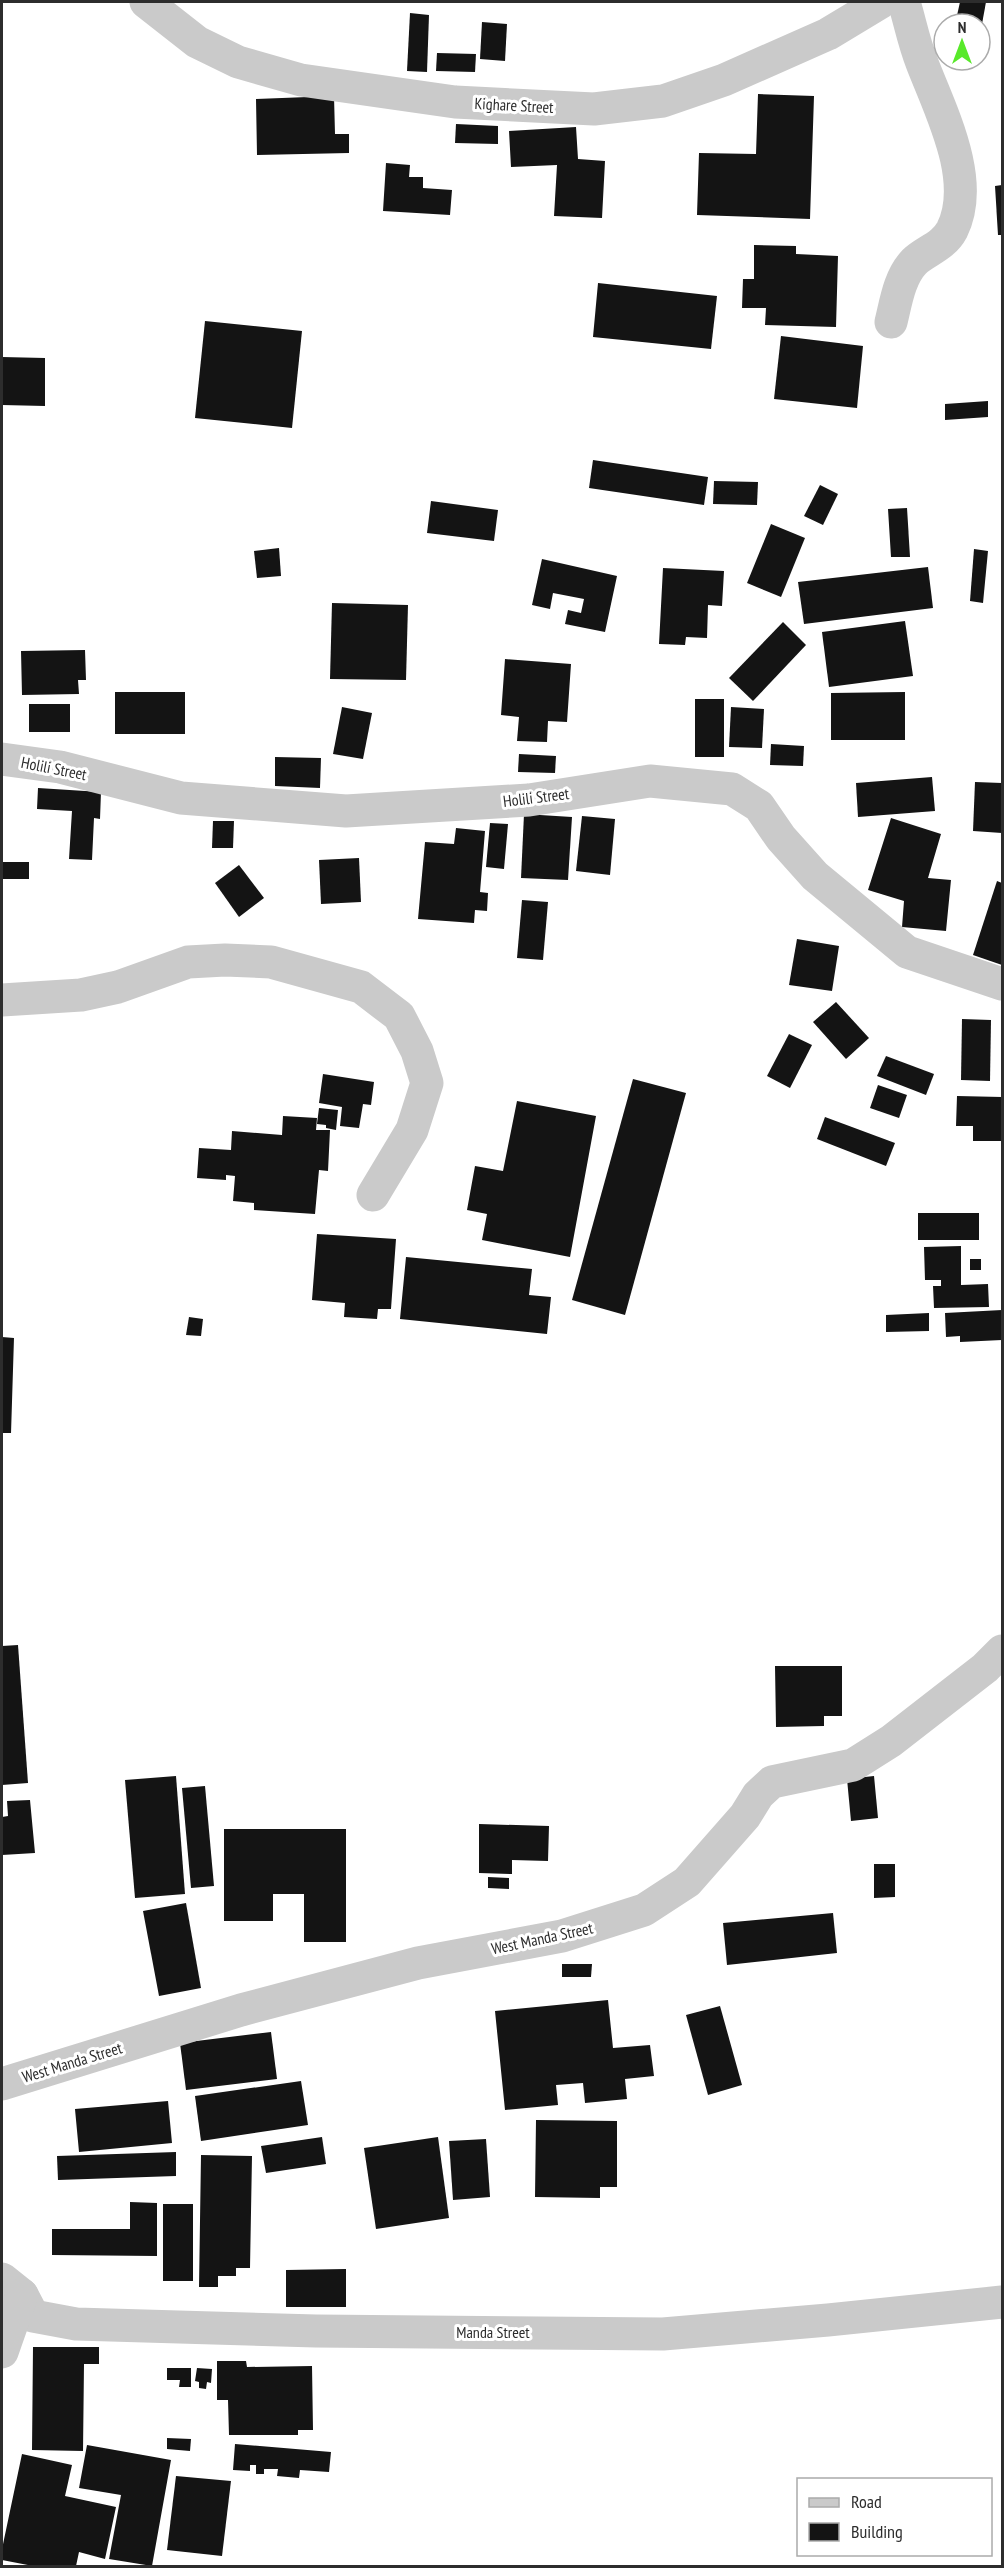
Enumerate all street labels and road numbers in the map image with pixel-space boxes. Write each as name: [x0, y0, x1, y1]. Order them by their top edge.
street label: Kighare Street: [474, 93, 555, 117]
street label: Holili Street: [19, 752, 89, 784]
street label: Holili Street: [502, 783, 571, 811]
street label: West Manda Street: [489, 1917, 595, 1959]
street label: West Manda Street: [20, 2037, 125, 2087]
street label: Manda Street: [456, 2322, 530, 2342]

